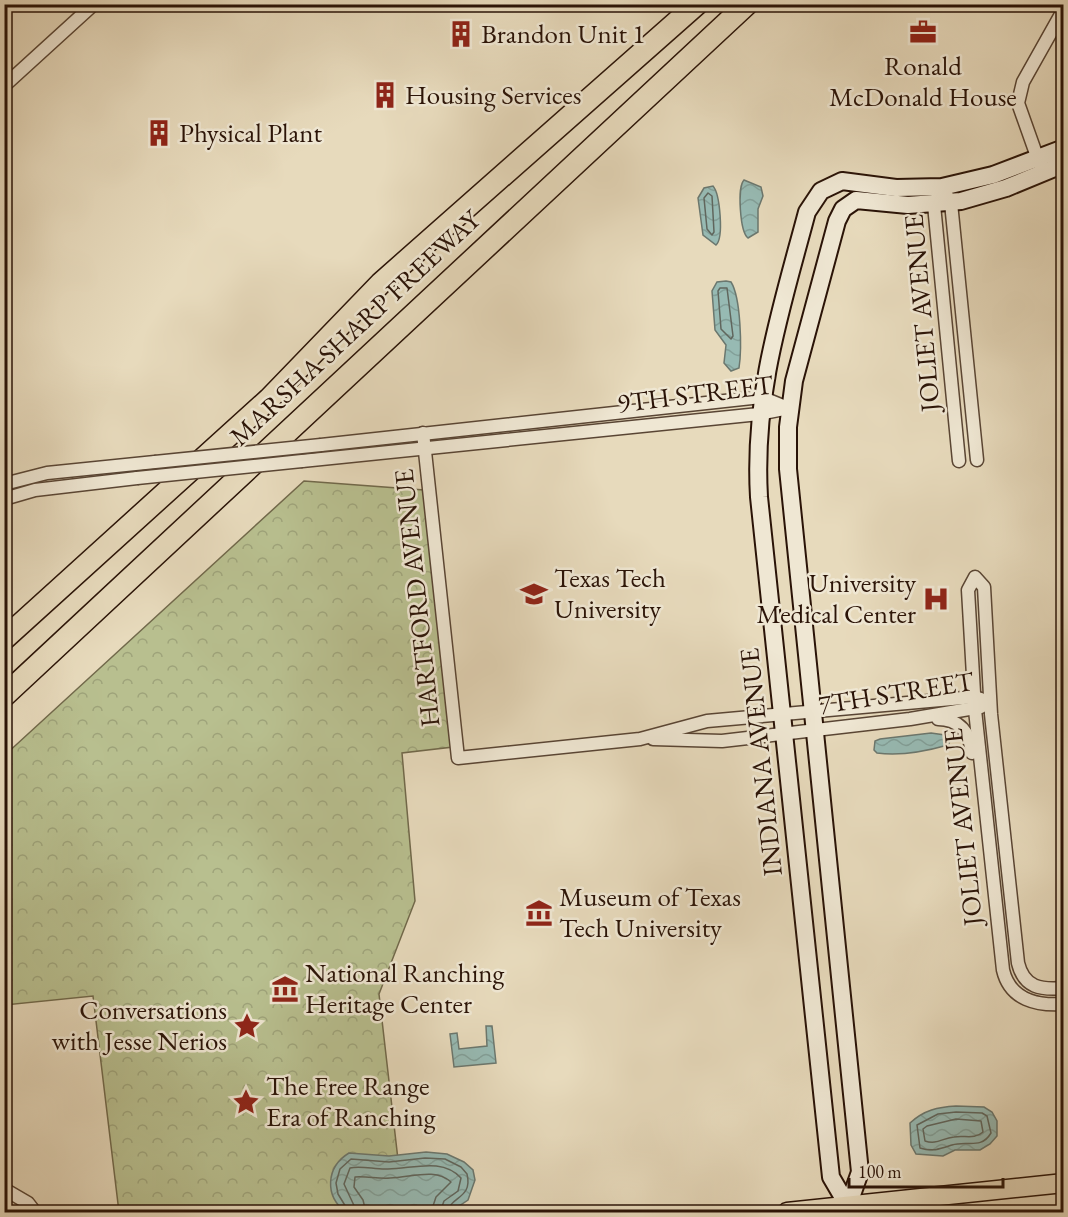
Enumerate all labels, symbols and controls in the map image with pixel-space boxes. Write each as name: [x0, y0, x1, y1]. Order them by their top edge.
place label: Brandon Unit 1: [481, 16, 645, 51]
office icon: Ronald McDonald House: [908, 17, 938, 47]
building icon: Brandon Unit 1: [446, 19, 476, 49]
place label: Ronald McDonald House: [829, 48, 1017, 114]
place label: Housing Services: [405, 77, 581, 112]
building icon: Housing Services: [370, 80, 400, 110]
place label: Physical Plant: [179, 115, 323, 150]
building icon: Physical Plant: [144, 118, 174, 148]
street label: MARSHA SHARP FREEWAY: [222, 201, 488, 453]
street label: JOLIET AVENUE: [895, 213, 948, 415]
street label: 9TH STREET: [615, 366, 776, 420]
street label: HARTFORD AVENUE: [386, 467, 447, 729]
place label: Texas Tech University: [554, 560, 666, 626]
place label: University Medical Center: [756, 565, 916, 631]
school or university icon: Texas Tech University: [519, 579, 549, 609]
hospital icon: University Medical Center: [921, 584, 951, 614]
street label: INDIANA AVENUE: [731, 646, 790, 878]
street label: 7TH STREET: [816, 663, 977, 722]
street label: JOLIET AVENUE: [935, 727, 990, 929]
place label: Museum of Texas Tech University: [559, 879, 741, 945]
museum icon: Museum of Texas Tech University: [524, 898, 554, 928]
place label: National Ranching Heritage Center: [305, 955, 505, 1021]
museum icon: National Ranching Heritage Center: [270, 974, 300, 1004]
place label: Conversations with Jesse Nerios: [51, 992, 227, 1058]
place icon: Conversations with Jesse Nerios: [232, 1011, 262, 1041]
place label: The Free Range Era of Ranching: [266, 1068, 436, 1134]
place icon: The Free Range Era of Ranching: [231, 1087, 261, 1117]
scale bar: [849, 1151, 1004, 1189]
text: 100 m: [858, 1160, 902, 1183]

